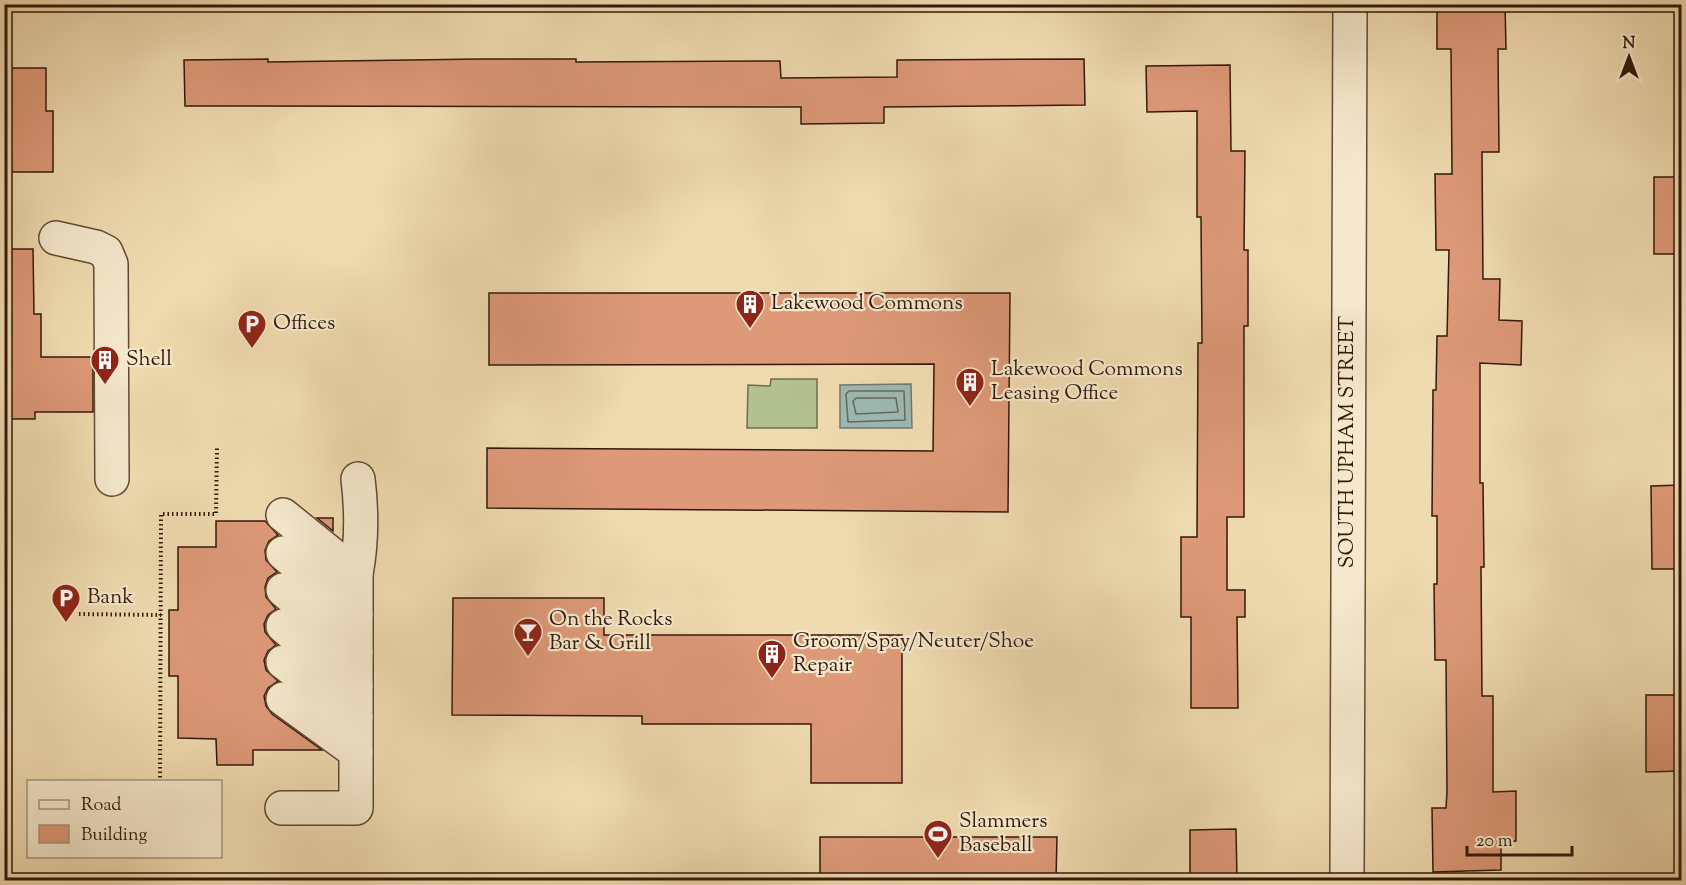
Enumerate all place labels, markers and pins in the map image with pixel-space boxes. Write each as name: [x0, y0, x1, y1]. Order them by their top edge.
building icon: Lakewood Commons: [734, 288, 766, 330]
place label: Lakewood Commons: [771, 289, 963, 319]
parking icon: Offices: [236, 308, 268, 350]
place label: Offices: [273, 309, 335, 339]
building icon: Shell: [89, 344, 121, 386]
place label: Shell: [126, 345, 172, 375]
place label: Lakewood Commons Leasing Office: [991, 355, 1183, 409]
building icon: Lakewood Commons Leasing Office: [954, 366, 986, 408]
parking icon: Bank: [50, 582, 82, 624]
place label: Bank: [87, 583, 134, 613]
place label: On the Rocks Bar & Grill: [549, 605, 672, 659]
bar icon: On the Rocks Bar & Grill: [512, 616, 544, 658]
place label: Groom/Spay/Neuter/Shoe Repair: [793, 627, 1034, 681]
building icon: Groom/Spay/Neuter/Shoe Repair: [756, 638, 788, 680]
place label: Slammers Baseball: [959, 807, 1048, 861]
sports icon: Slammers Baseball: [922, 818, 954, 860]

